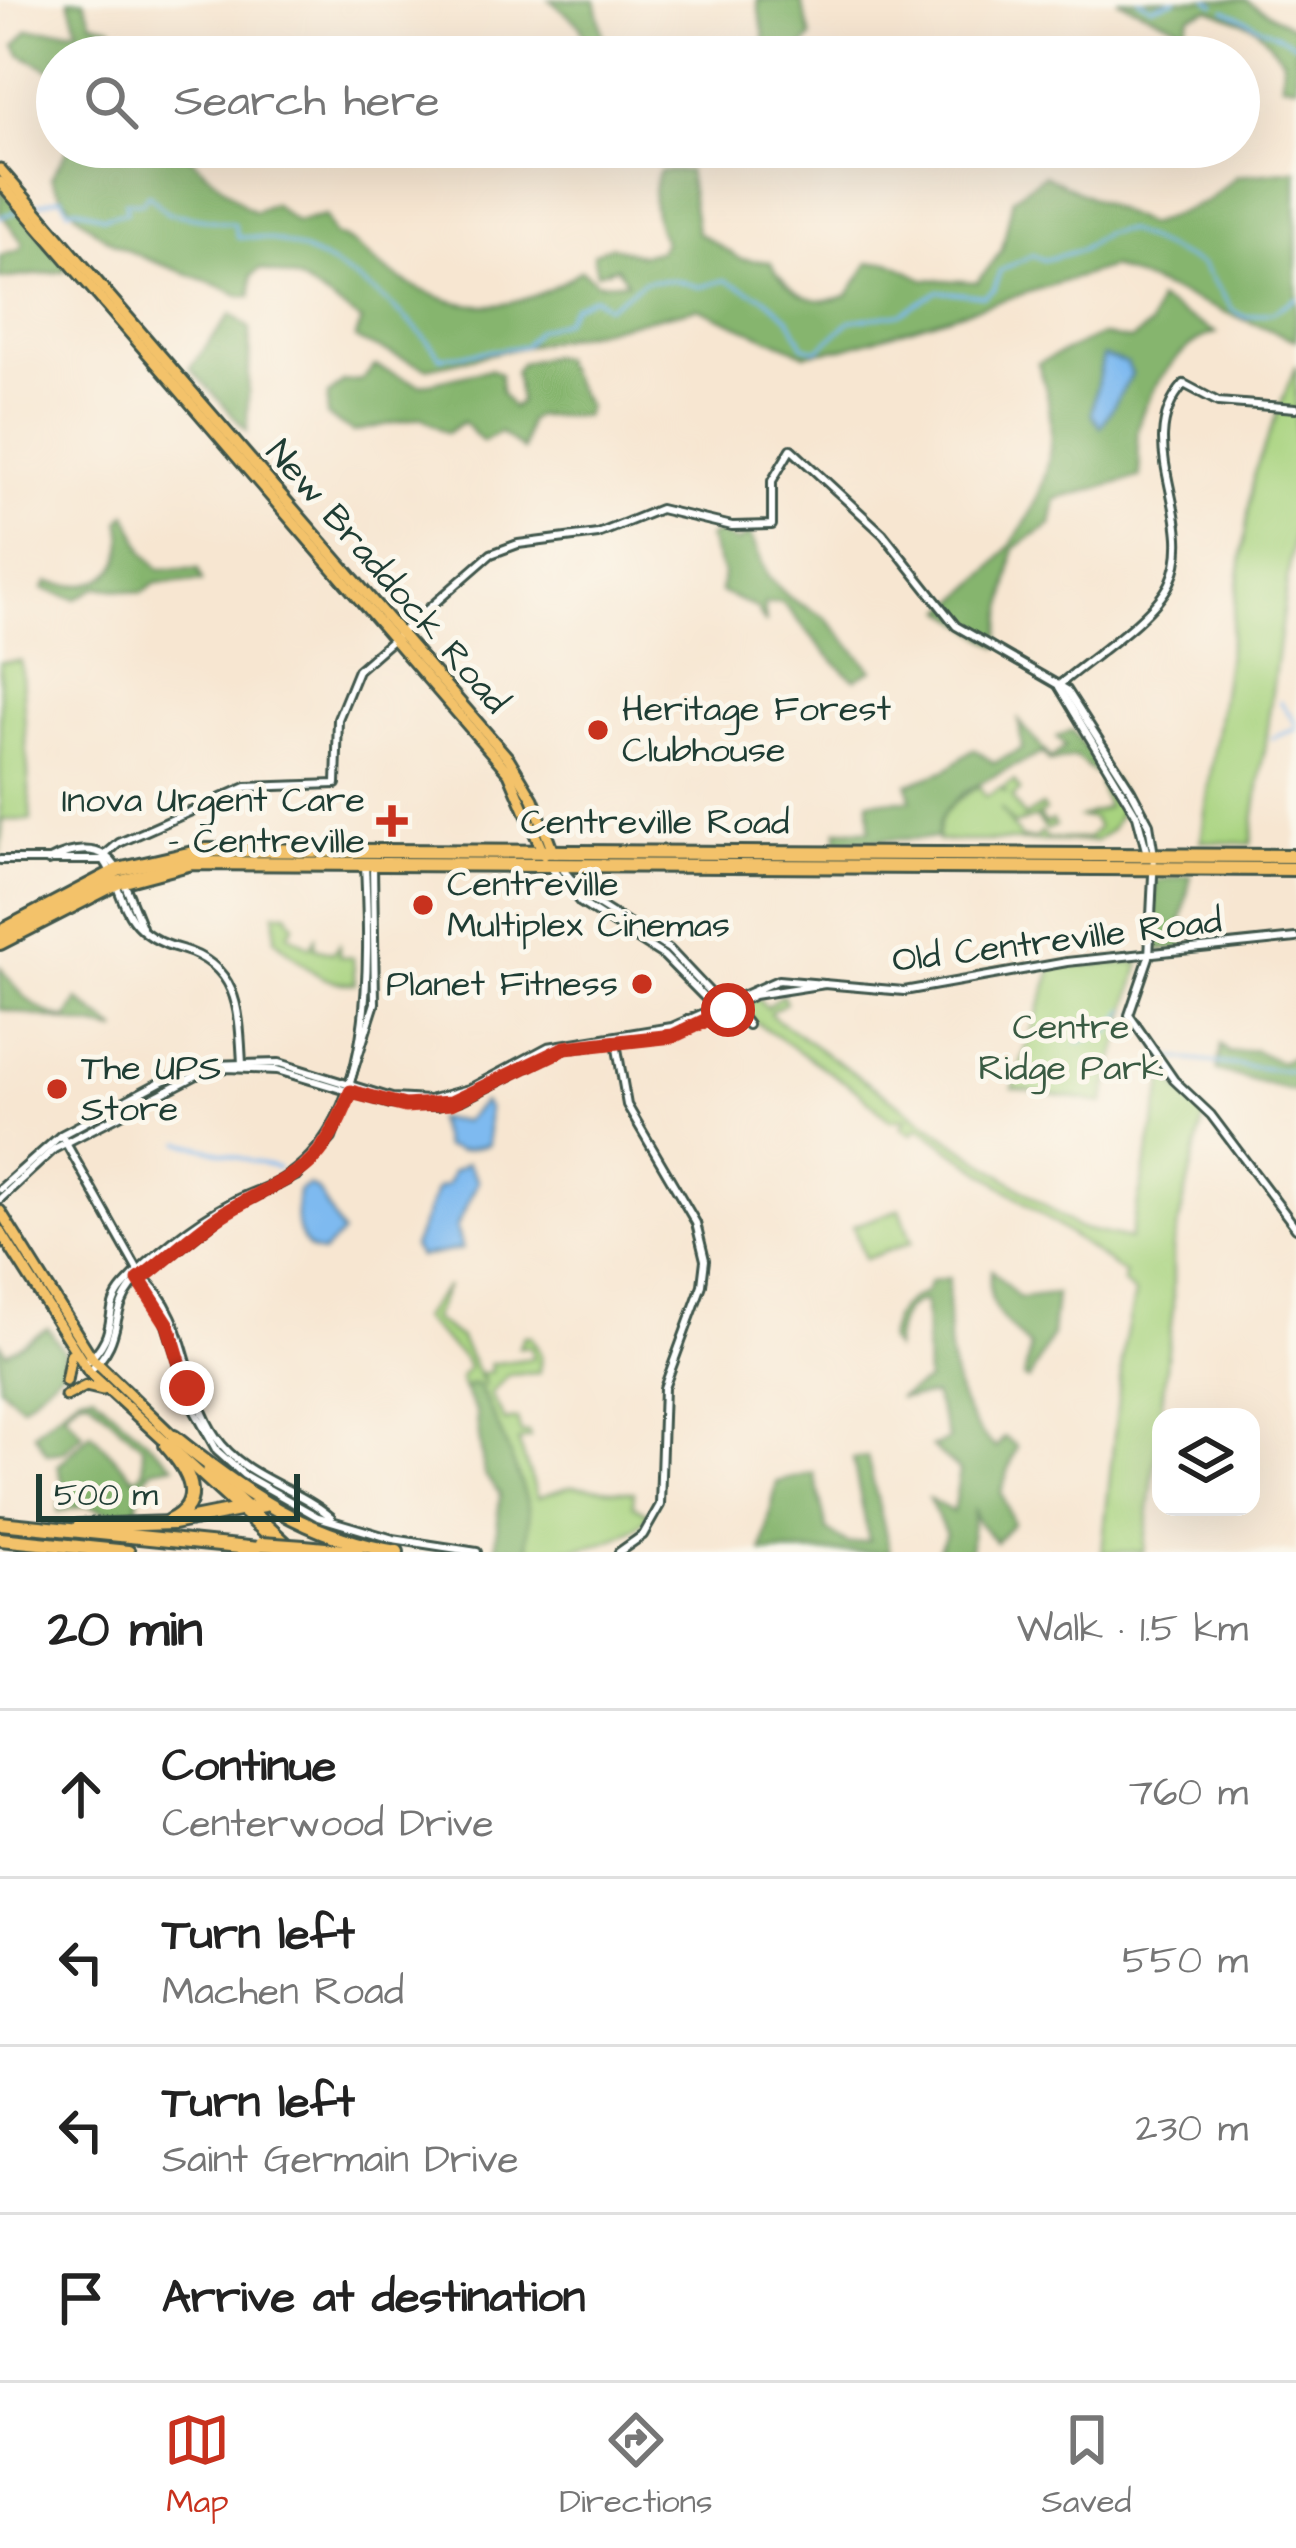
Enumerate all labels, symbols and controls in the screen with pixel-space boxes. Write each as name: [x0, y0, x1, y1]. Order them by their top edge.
search box: [36, 36, 1260, 168]
icon: search: [78, 69, 144, 135]
text: Search here: [174, 71, 440, 133]
street label: New Braddock Road: [253, 429, 521, 725]
place label: Heritage Forest Clubhouse: [622, 684, 891, 776]
marker: Heritage Forest Clubhouse: [585, 717, 611, 743]
place label: Inova Urgent Care – Centreville: [62, 775, 365, 867]
street label: Centreville Road: [521, 797, 789, 848]
marker: Inova Urgent Care – Centreville: [376, 805, 408, 837]
place label: Centreville Multiplex Cinemas: [447, 859, 730, 951]
marker: Centreville Multiplex Cinemas: [410, 892, 436, 918]
street label: Old Centreville Road: [889, 895, 1225, 987]
place label: Planet Fitness: [386, 959, 618, 1010]
marker: Planet Fitness: [629, 971, 655, 997]
route start: [701, 983, 755, 1037]
park label: Centre Ridge Park: [978, 1002, 1164, 1095]
place label: The UPS Store: [81, 1043, 221, 1135]
marker: The UPS Store: [44, 1076, 70, 1102]
route end: [160, 1361, 214, 1415]
map controls: [1152, 1408, 1260, 1516]
button: layers: [1152, 1408, 1260, 1516]
scale bar: [36, 1468, 300, 1521]
text: 500 m: [54, 1472, 158, 1518]
text: 20 min: [48, 1595, 203, 1666]
text: Walk · 1.5 km: [1017, 1603, 1248, 1657]
text: Continue: [162, 1736, 336, 1798]
icon: ahead: [48, 1761, 114, 1827]
text: 760 m: [1129, 1767, 1248, 1821]
text: Centerwood Drive: [162, 1798, 494, 1852]
text: Turn left: [162, 1904, 355, 1966]
icon: left: [48, 1929, 114, 1995]
text: 550 m: [1122, 1935, 1248, 1989]
text: Machen Road: [162, 1966, 404, 2020]
text: Turn left: [162, 2072, 355, 2134]
icon: left: [48, 2097, 114, 2163]
text: 230 m: [1135, 2103, 1248, 2157]
text: Saint Germain Drive: [162, 2134, 519, 2188]
icon: arrive: [48, 2265, 114, 2331]
text: Arrive at destination: [162, 2267, 585, 2329]
tab: Map: [164, 2407, 230, 2525]
tab: Directions: [559, 2407, 713, 2525]
tab: Saved: [1042, 2407, 1132, 2525]

